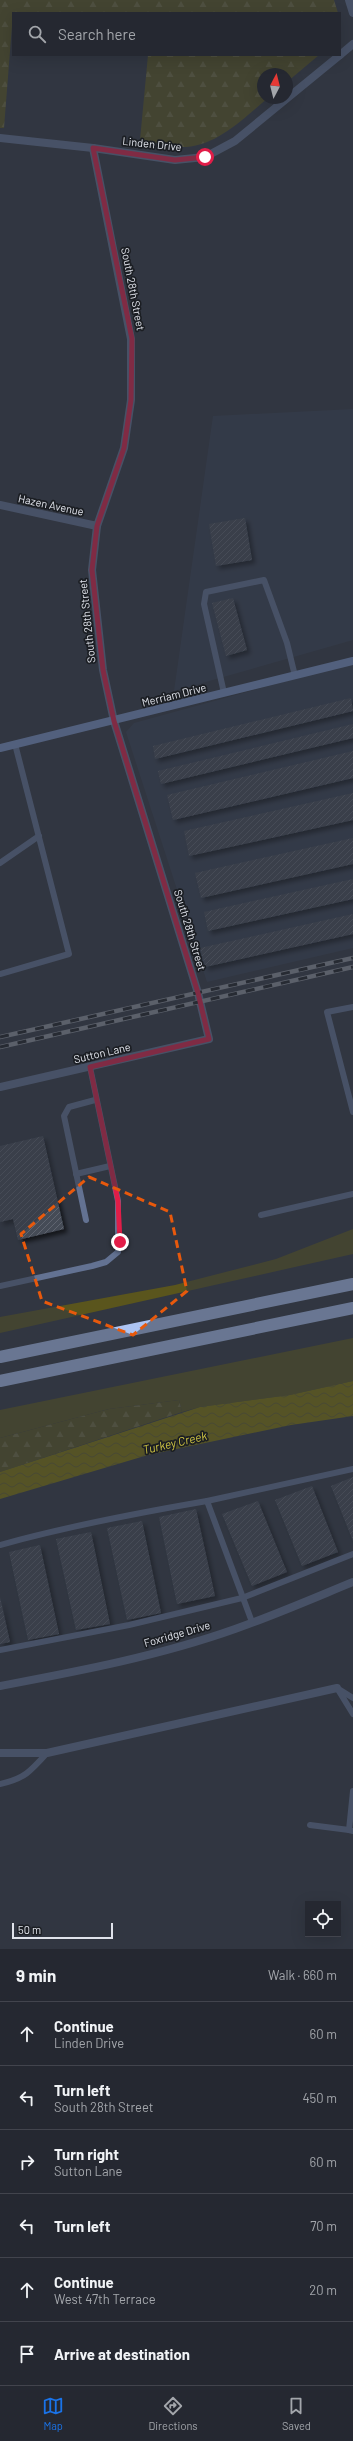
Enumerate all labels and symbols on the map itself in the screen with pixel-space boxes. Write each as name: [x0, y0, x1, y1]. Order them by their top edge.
north arrow: [257, 68, 293, 104]
street label: Linden Drive: [122, 134, 182, 153]
route start: [196, 148, 214, 166]
street label: South 28th Street: [119, 246, 148, 331]
street label: Hazen Avenue: [17, 491, 85, 518]
street label: South 28th Street: [76, 578, 97, 664]
street label: Merriam Drive: [140, 680, 208, 709]
street label: South 28th Street: [172, 888, 209, 972]
street label: Sutton Lane: [72, 1040, 132, 1065]
route end: [111, 1233, 129, 1251]
water label: Turkey Creek: [141, 1428, 208, 1456]
street label: Foxridge Drive: [142, 1618, 212, 1649]
scale bar: [12, 1921, 113, 1940]

